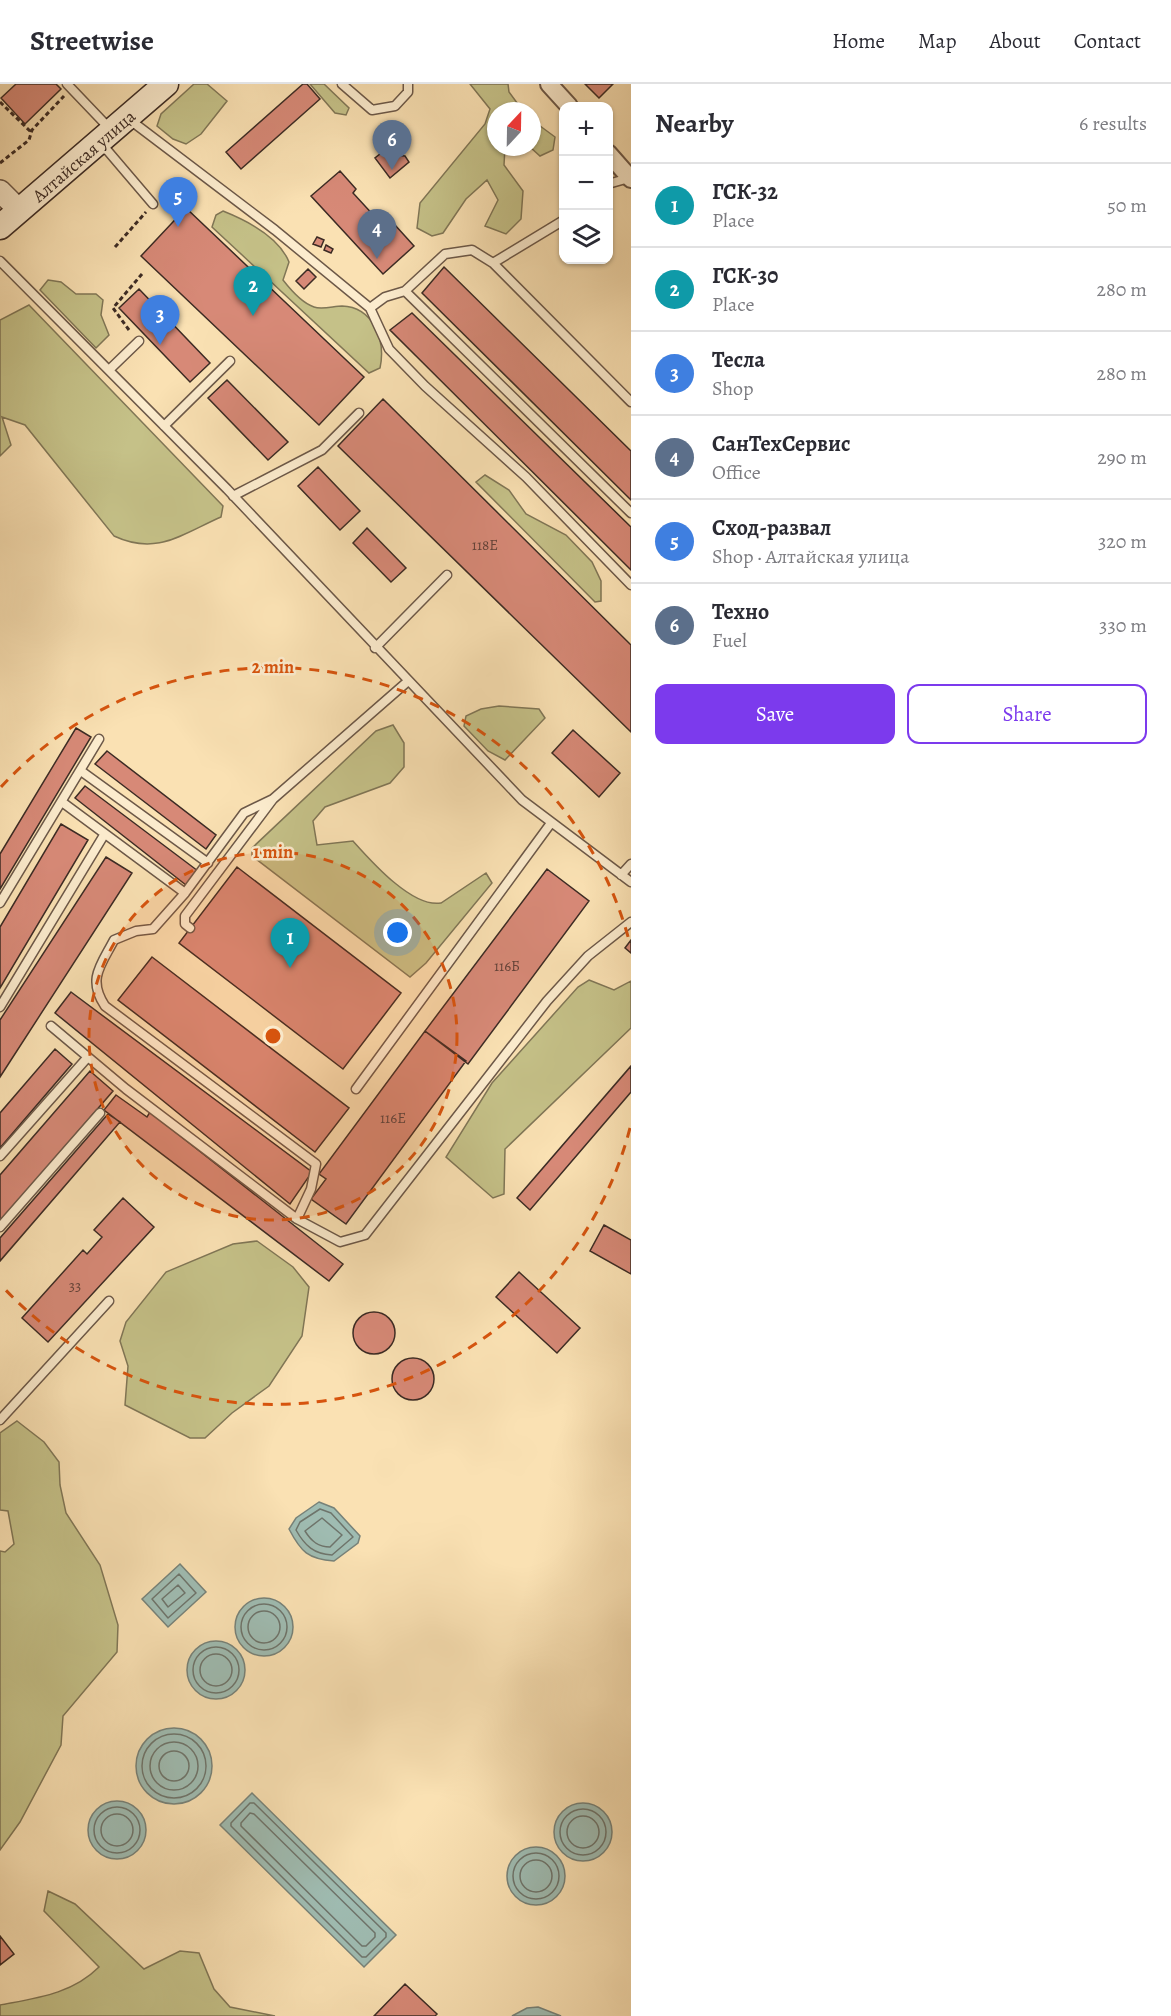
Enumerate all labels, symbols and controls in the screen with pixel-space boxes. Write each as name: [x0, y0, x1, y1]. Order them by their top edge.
text: Streetwise: [30, 22, 154, 60]
text: Home: [832, 27, 885, 55]
text: Map: [918, 27, 956, 55]
text: About: [989, 27, 1041, 55]
text: Contact: [1074, 27, 1141, 55]
north arrow: [487, 102, 541, 156]
map controls: [559, 102, 613, 264]
button: +: [559, 102, 613, 156]
street label: Алтайская улица: [26, 104, 141, 208]
text: Nearby: [655, 106, 734, 141]
text: 6 results: [1079, 110, 1147, 137]
pin: 6: [372, 120, 412, 170]
button: −: [559, 156, 613, 210]
text: ГСК-32: [712, 177, 778, 207]
pin: 5: [158, 178, 198, 227]
text: 1: [671, 192, 678, 219]
text: 50 m: [1107, 192, 1147, 219]
text: Place: [712, 207, 754, 234]
pin: 4: [358, 210, 397, 259]
button: layers: [559, 210, 613, 264]
text: ГСК-30: [712, 261, 778, 291]
pin: 2: [234, 266, 272, 316]
text: 2: [670, 276, 679, 303]
text: 280 m: [1097, 276, 1147, 303]
text: Place: [712, 291, 754, 318]
pin: 3: [140, 296, 180, 345]
text: Тесла: [712, 345, 765, 375]
text: 3: [670, 360, 679, 387]
text: 280 m: [1097, 360, 1147, 387]
text: Shop: [712, 375, 754, 402]
text: СанТехСервис: [712, 429, 850, 459]
text: 4: [670, 444, 679, 471]
text: 290 m: [1097, 444, 1147, 471]
text: Office: [712, 459, 761, 486]
text: Сход-развал: [712, 513, 831, 543]
text: 5: [670, 528, 679, 555]
text: 320 m: [1098, 528, 1147, 555]
house number: 118Е: [472, 535, 498, 555]
text: Shop · Алтайская улица: [712, 543, 909, 570]
text: Техно: [712, 597, 769, 627]
text: 6: [670, 612, 679, 639]
text: 330 m: [1099, 612, 1147, 639]
text: Fuel: [712, 627, 747, 654]
text: 2 min: [252, 655, 294, 679]
button: Save: [655, 684, 895, 744]
button: Share: [907, 684, 1147, 744]
text: 1 min: [253, 840, 293, 864]
pin: 1: [270, 918, 310, 968]
your location: [383, 918, 412, 947]
house number: 116Б: [494, 956, 520, 976]
centre of rings: [263, 1026, 283, 1046]
house number: 116Е: [380, 1108, 406, 1128]
house number: 33: [69, 1276, 81, 1296]

